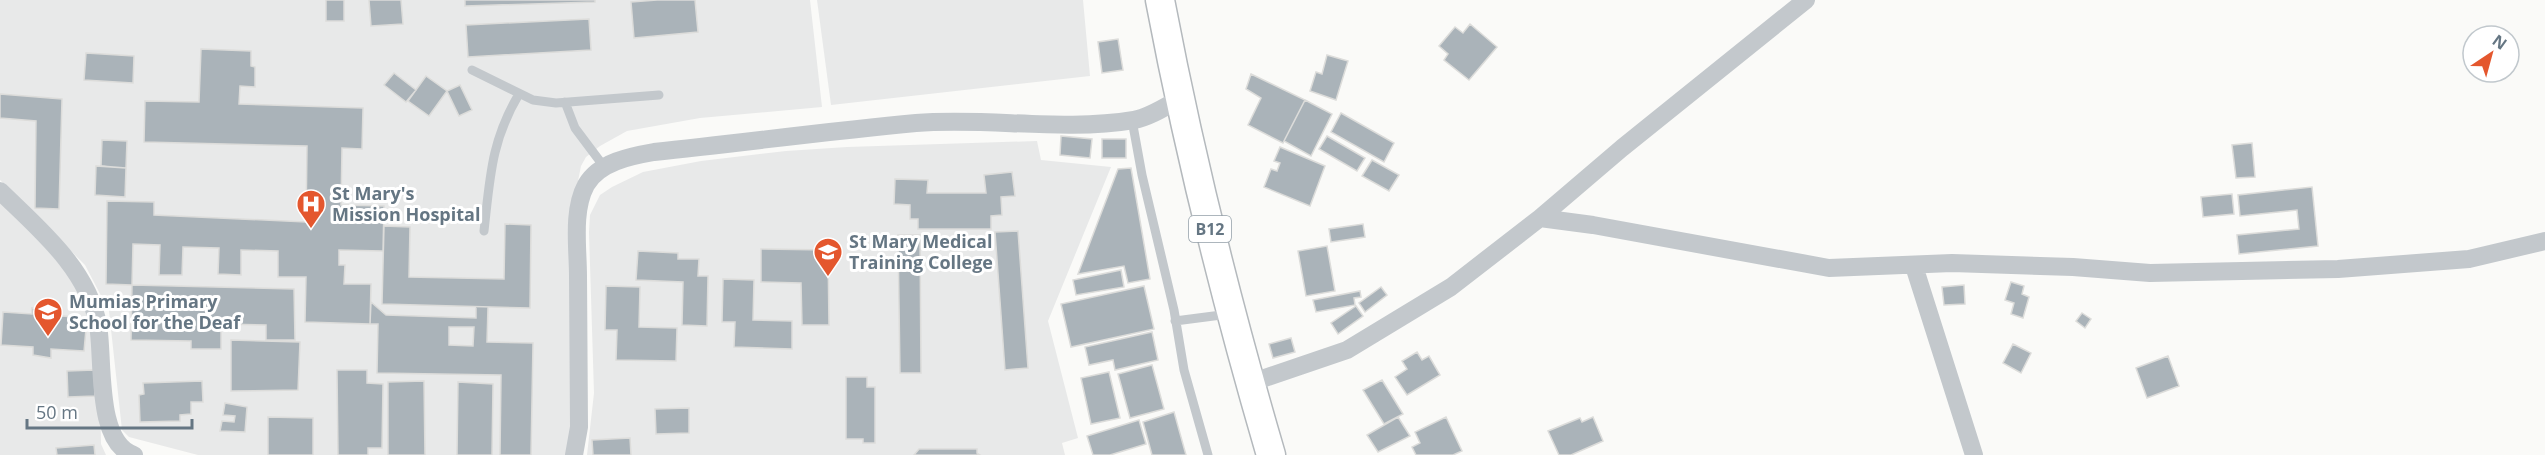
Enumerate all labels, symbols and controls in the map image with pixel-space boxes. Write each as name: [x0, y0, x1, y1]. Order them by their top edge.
north arrow: [2461, 24, 2521, 84]
text: N: [2488, 29, 2512, 55]
place label: St Mary's Mission Hospital: [332, 181, 480, 226]
hospital icon: St Mary's Mission Hospital: [295, 188, 327, 230]
road number: B12: [1189, 216, 1231, 242]
place label: St Mary Medical Training College: [849, 229, 993, 274]
school or university icon: St Mary Medical Training College: [812, 236, 844, 278]
place label: Mumias Primary School for the Deaf: [69, 289, 241, 334]
school or university icon: Mumias Primary School for the Deaf: [32, 296, 64, 338]
scale bar: [27, 392, 192, 430]
text: 50 m: [36, 400, 78, 424]

